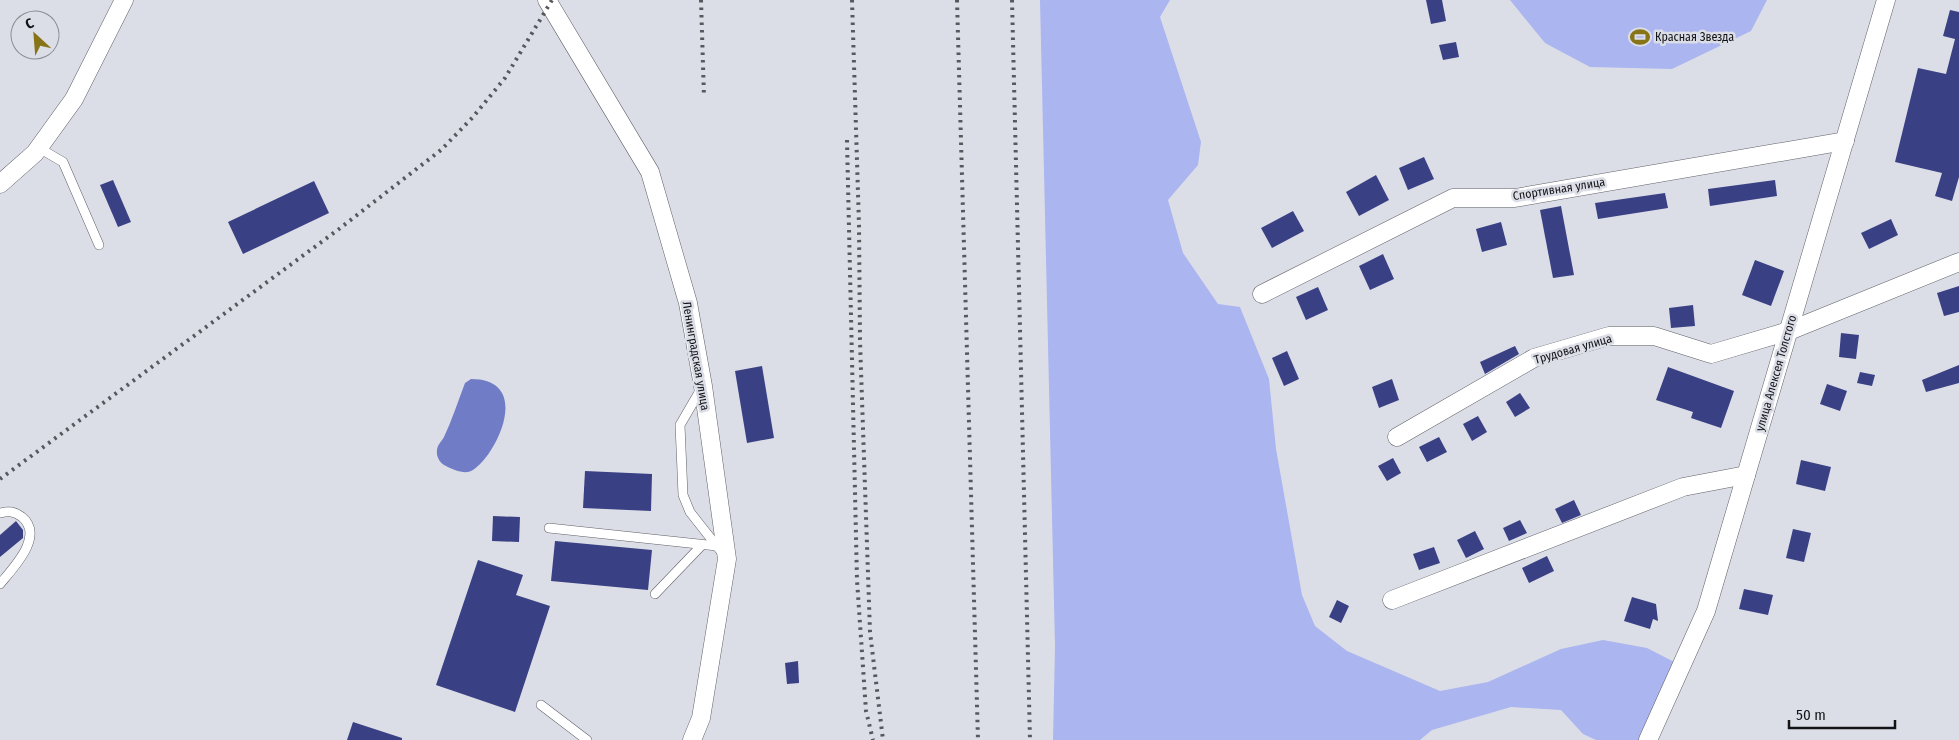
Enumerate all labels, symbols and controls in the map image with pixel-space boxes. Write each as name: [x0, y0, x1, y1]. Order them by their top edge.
north arrow: [10, 10, 60, 60]
text: С: [22, 14, 37, 33]
sports icon: Красная Звезда: [1629, 26, 1651, 48]
place label: Красная Звезда: [1655, 30, 1734, 44]
street label: Спортивная улица: [1512, 175, 1606, 203]
street label: Ленинградская улица: [680, 300, 712, 412]
street label: улица Алексея Толстого: [1753, 313, 1799, 433]
street label: Трудовая улица: [1533, 331, 1614, 367]
scale bar: [1789, 698, 1895, 730]
text: 50 m: [1796, 706, 1826, 724]

